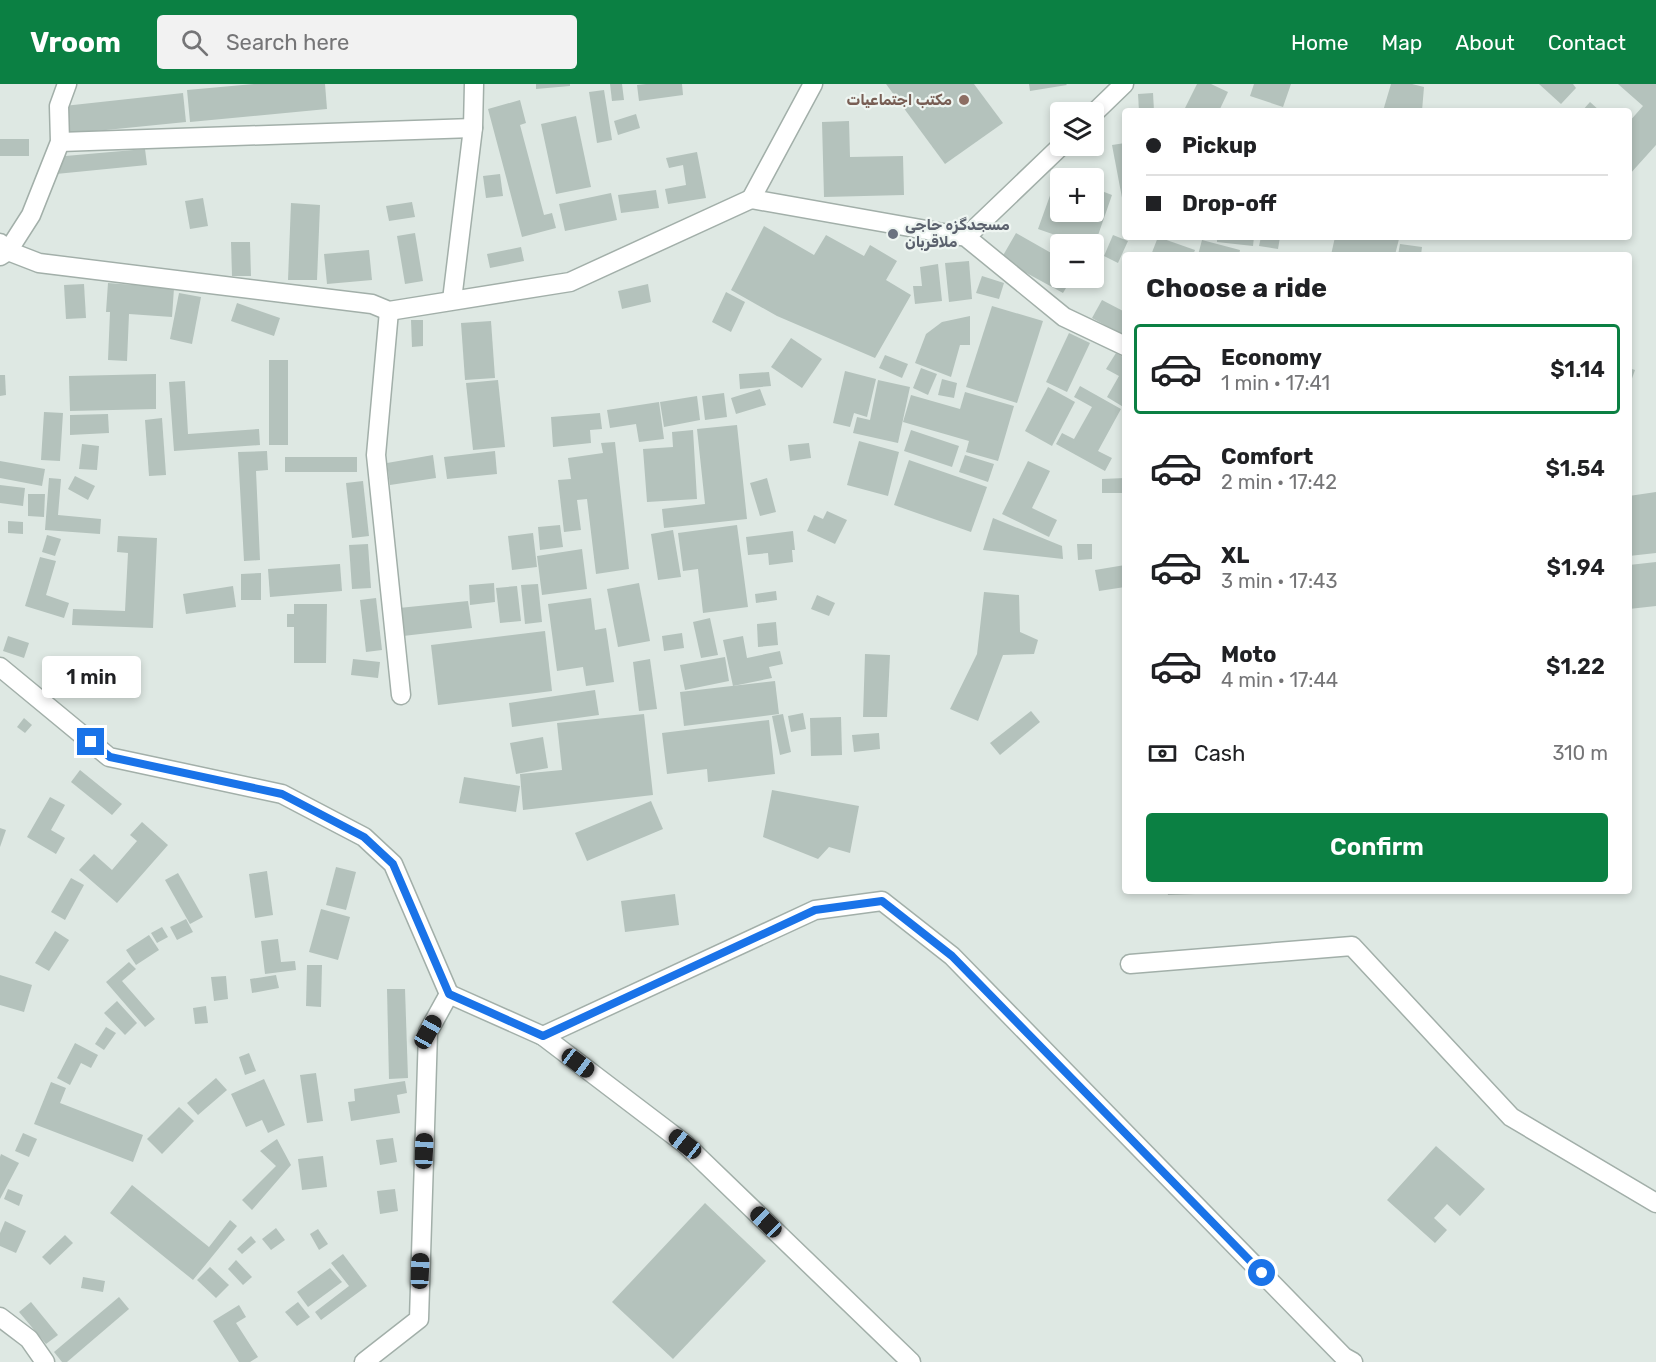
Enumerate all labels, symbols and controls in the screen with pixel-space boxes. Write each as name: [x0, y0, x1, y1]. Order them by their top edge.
search box: [157, 15, 577, 69]
text: Vroom: [30, 26, 121, 59]
icon: search: [178, 26, 211, 59]
text: Search here: [226, 29, 349, 56]
text: Home: [1291, 30, 1348, 55]
text: Map: [1381, 30, 1422, 55]
text: About: [1455, 30, 1515, 55]
text: Contact: [1548, 30, 1626, 55]
place label: مکتب اجتماعیات: [846, 91, 952, 109]
marker: مکتب اجتماعیات: [957, 93, 971, 107]
map controls: [1050, 102, 1104, 288]
button: layers: [1050, 102, 1104, 156]
text: Pickup: [1182, 132, 1257, 159]
button: +: [1050, 168, 1104, 222]
text: Drop-off: [1182, 190, 1277, 217]
place label: مسجدگزه حاجی ملاقربان: [905, 216, 1010, 251]
marker: مسجدگزه حاجی ملاقربان: [886, 227, 900, 241]
button: −: [1050, 234, 1104, 288]
text: Choose a ride: [1146, 272, 1327, 304]
icon: car: [1149, 342, 1203, 396]
text: Economy: [1221, 344, 1322, 371]
text: $1.14: [1550, 356, 1605, 383]
text: 1 min · 17:41: [1221, 371, 1330, 395]
icon: car: [1149, 441, 1203, 495]
text: Comfort: [1221, 443, 1313, 470]
text: $1.54: [1545, 455, 1605, 482]
text: 2 min · 17:42: [1221, 470, 1337, 494]
icon: car: [1149, 540, 1203, 594]
text: XL: [1221, 542, 1249, 569]
text: $1.94: [1547, 554, 1605, 581]
text: 3 min · 17:43: [1221, 569, 1337, 593]
icon: car: [1149, 639, 1203, 693]
text: Moto: [1221, 641, 1276, 668]
text: $1.22: [1546, 653, 1605, 680]
callout: 1 min: [42, 655, 140, 697]
text: 1 min: [66, 665, 117, 689]
text: 4 min · 17:44: [1221, 668, 1338, 692]
route end: [77, 728, 104, 755]
icon: cash: [1146, 737, 1179, 770]
text: Cash: [1194, 740, 1245, 767]
text: 310 m: [1552, 741, 1608, 765]
button: Confirm: [1146, 813, 1608, 882]
car: [411, 1012, 445, 1052]
car: [558, 1045, 598, 1081]
car: [665, 1126, 705, 1162]
car: [414, 1133, 434, 1169]
car: [747, 1203, 785, 1241]
car: [410, 1253, 430, 1289]
route start: [1248, 1259, 1275, 1286]

